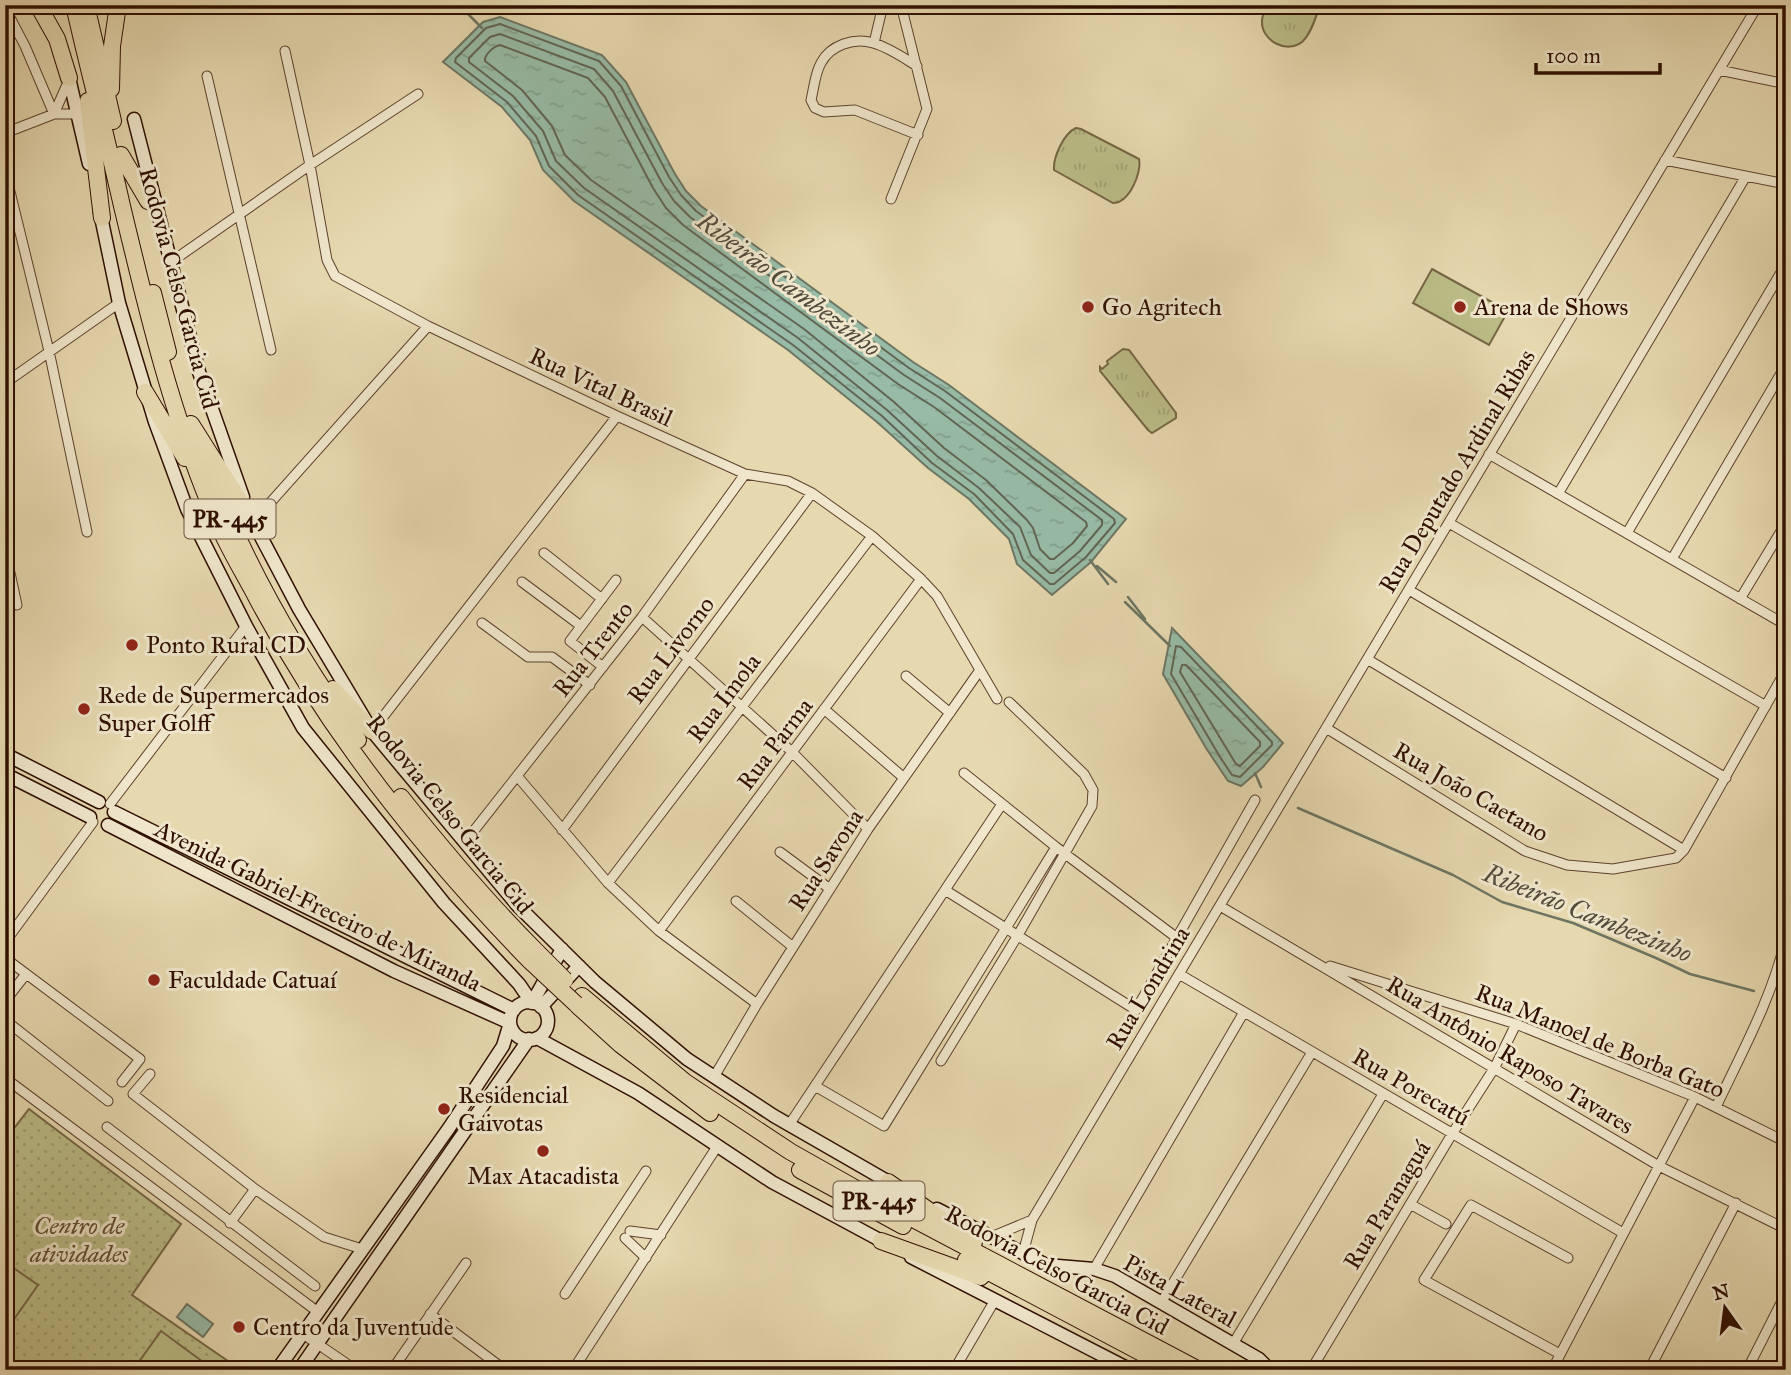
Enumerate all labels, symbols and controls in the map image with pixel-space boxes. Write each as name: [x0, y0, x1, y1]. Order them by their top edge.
scale bar: [1536, 32, 1660, 76]
text: 100 m: [1546, 43, 1601, 69]
street label: Rodovia Celso Garcia Cid: [132, 164, 226, 412]
water label: Ribeirão Cambezinho: [690, 204, 887, 364]
place label: Go Agritech: [1102, 292, 1222, 322]
place label: Arena de Shows: [1473, 292, 1628, 322]
marker: Go Agritech: [1080, 299, 1096, 315]
marker: Arena de Shows: [1452, 299, 1468, 315]
street label: Rua Vital Brasil: [524, 341, 678, 434]
street label: Rua Deputado Ardinal Ribas: [1372, 344, 1542, 598]
road number: PR-445: [184, 499, 276, 538]
street label: Rua Livorno: [621, 590, 721, 710]
street label: Rua Trento: [546, 595, 640, 703]
place label: Ponto Rural CD: [146, 630, 306, 660]
marker: Ponto Rural CD: [124, 637, 140, 653]
street label: Rua Imola: [681, 647, 768, 749]
place label: Rede de Supermercados Super Golff: [98, 680, 329, 738]
street label: Rua Parma: [731, 691, 820, 796]
marker: Rede de Supermercados Super Golff: [76, 701, 92, 717]
street label: Rodovia Celso Garcia Cid: [360, 708, 540, 920]
street label: Rua João Caetano: [1388, 735, 1554, 849]
street label: Rua Savona: [782, 803, 870, 916]
street label: Avenida Gabriel Freceiro de Miranda: [149, 813, 487, 999]
water label: Ribeirão Cambezinho: [1478, 856, 1697, 969]
street label: Rua Londrina: [1099, 920, 1197, 1055]
place label: Faculdade Catuaí: [168, 965, 338, 995]
street label: Rua Antônio Raposo Tavares: [1381, 969, 1639, 1141]
marker: Faculdade Catuaí: [146, 972, 162, 988]
street label: Rua Manoel de Borba Gato: [1471, 977, 1729, 1105]
street label: Rua Porecatú: [1347, 1041, 1475, 1133]
place label: Residencial Gaivotas: [458, 1080, 569, 1138]
marker: Residencial Gaivotas: [436, 1101, 452, 1117]
street label: Rua Paranaguá: [1337, 1134, 1438, 1275]
marker: Max Atacadista: [535, 1143, 551, 1159]
place label: Max Atacadista: [467, 1161, 620, 1191]
road number: PR-445: [834, 1182, 924, 1220]
street label: Rodovia Celso Garcia Cid: [940, 1198, 1174, 1342]
park label: Centro de atividades: [29, 1211, 129, 1269]
street label: Pista Lateral: [1118, 1248, 1242, 1335]
north arrow: [1690, 1274, 1760, 1344]
text: N: [1710, 1279, 1732, 1305]
place label: Centro da Juventude: [253, 1312, 454, 1342]
marker: Centro da Juventude: [231, 1319, 247, 1335]

